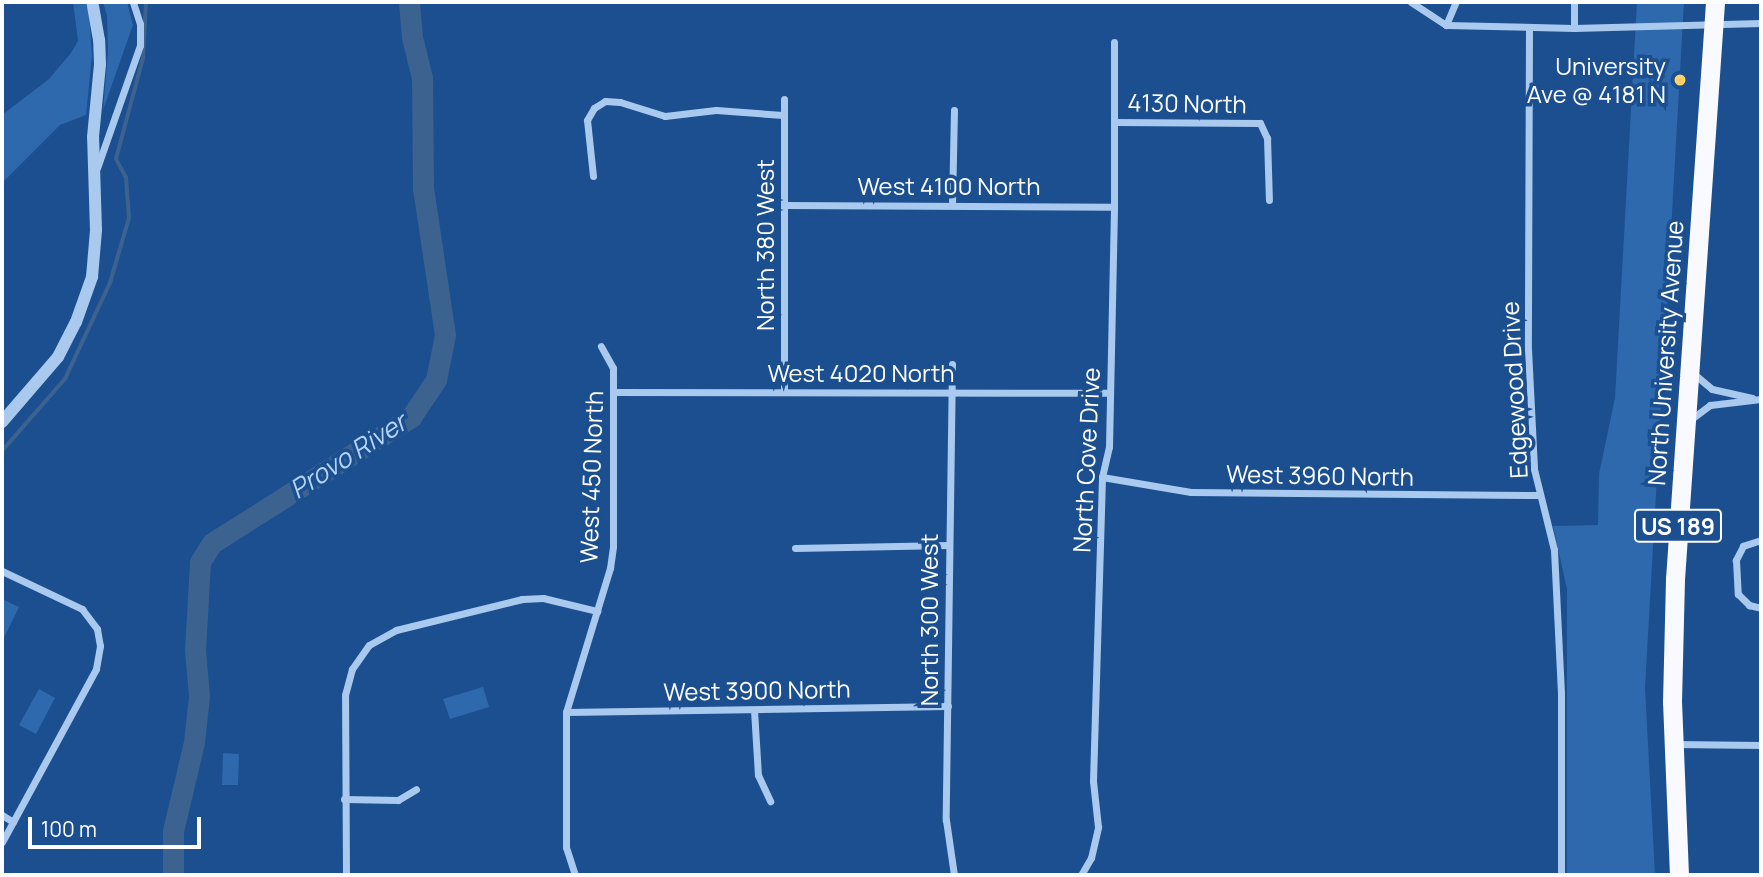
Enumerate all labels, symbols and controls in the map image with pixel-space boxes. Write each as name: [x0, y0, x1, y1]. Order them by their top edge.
place label: University Ave @ 4181 N: [1527, 52, 1666, 108]
marker: University Ave @ 4181 N: [1672, 72, 1688, 88]
street label: 4130 North: [1127, 88, 1247, 118]
street label: North 380 West: [751, 159, 779, 331]
street label: West 4100 North: [858, 172, 1040, 200]
street label: North University Avenue: [1641, 219, 1689, 487]
street label: Edgewood Drive: [1495, 301, 1533, 479]
street label: West 4020 North: [767, 359, 955, 387]
street label: North Cove Drive: [1067, 367, 1105, 553]
street label: West 450 North: [574, 390, 608, 564]
water label: Provo River: [284, 407, 412, 505]
street label: West 3960 North: [1226, 459, 1414, 491]
road number: US 189: [1632, 506, 1724, 546]
street label: North 300 West: [915, 534, 943, 706]
street label: West 3900 North: [663, 674, 851, 706]
scale bar: [32, 804, 205, 848]
text: 100 m: [41, 815, 97, 843]

